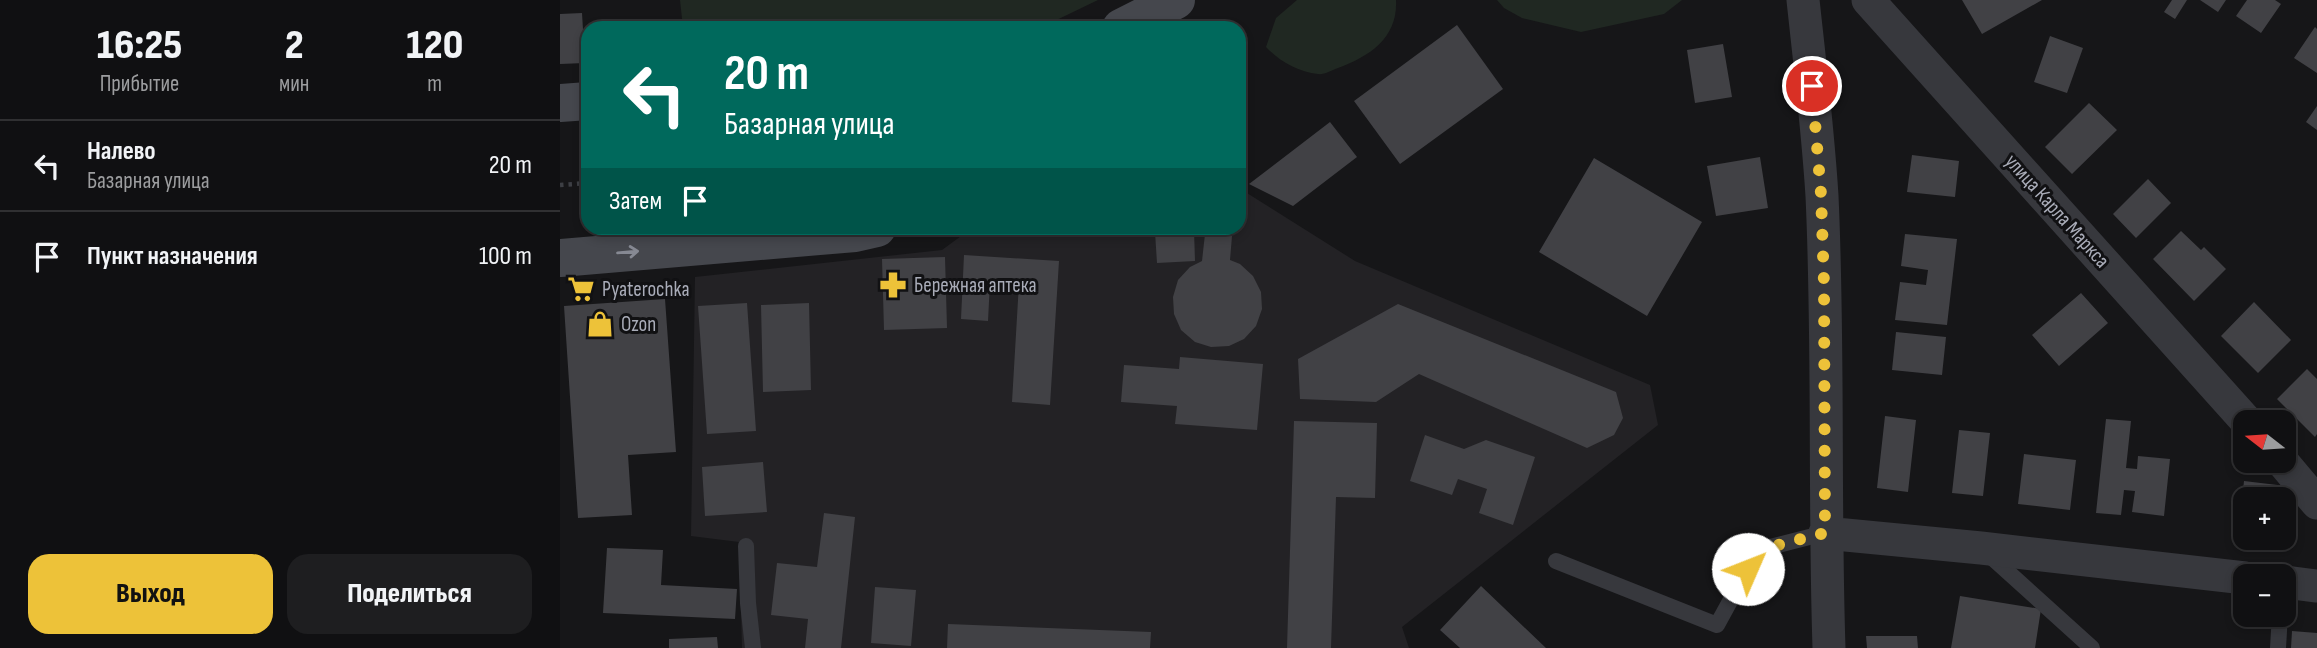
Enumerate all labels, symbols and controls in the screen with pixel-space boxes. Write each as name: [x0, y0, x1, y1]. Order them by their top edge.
text: 16:25: [97, 20, 182, 71]
text: 2: [285, 20, 304, 71]
text: 120: [406, 20, 463, 71]
text: 20 m: [724, 45, 809, 104]
icon: left: [609, 49, 700, 140]
pin: [1782, 56, 1842, 116]
icon: arrive: [1793, 67, 1831, 105]
text: Прибытие: [100, 70, 179, 98]
text: мин: [279, 70, 309, 98]
text: m: [427, 70, 442, 98]
text: Базарная улица: [724, 105, 895, 144]
text: Налево: [87, 136, 156, 167]
icon: left: [28, 147, 66, 185]
street label: улица Карла Маркса: [1999, 149, 2115, 273]
text: 20 m: [489, 150, 532, 181]
text: Базарная улица: [87, 167, 210, 195]
icon: arrive: [676, 182, 714, 220]
text: Затем: [609, 186, 662, 217]
icon: arrive: [28, 238, 66, 276]
text: Пункт назначения: [87, 241, 258, 272]
text: 100 m: [479, 241, 532, 272]
one-way arrow: [616, 245, 639, 258]
pharmacy icon: Бережная аптека: [878, 270, 908, 300]
place label: Бережная аптека: [914, 273, 1037, 298]
supermarket icon: Pyaterochka: [566, 274, 596, 304]
place label: Pyaterochka: [602, 277, 690, 302]
shop icon: Ozon: [585, 309, 615, 339]
place label: Ozon: [621, 312, 656, 337]
north arrow: [2233, 410, 2296, 472]
map controls: [2233, 410, 2296, 627]
button: +: [2233, 487, 2296, 550]
position arrow: [1711, 532, 1785, 606]
button: Выход: [28, 554, 273, 634]
button: Поделиться: [287, 554, 532, 634]
button: −: [2233, 564, 2296, 627]

